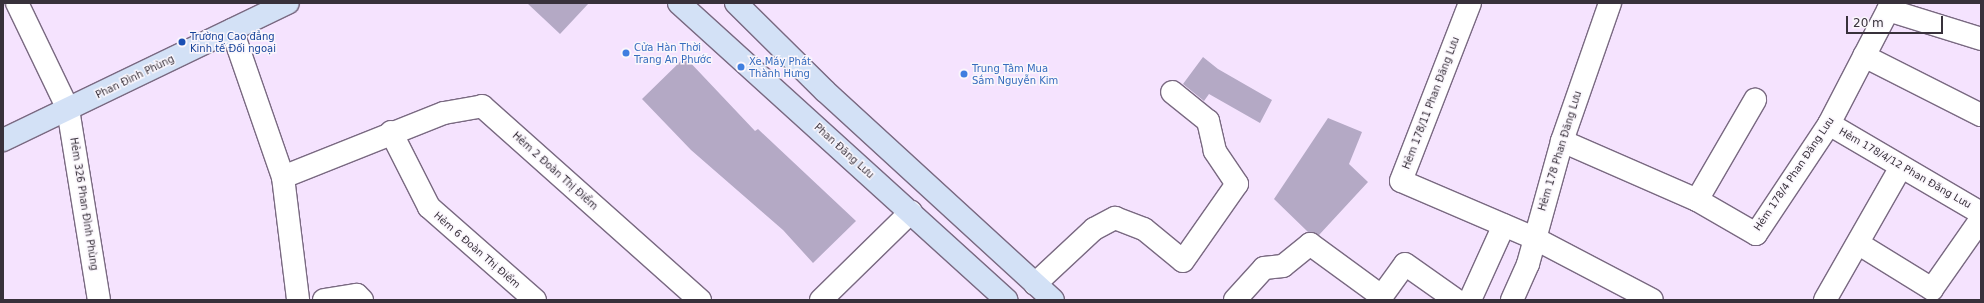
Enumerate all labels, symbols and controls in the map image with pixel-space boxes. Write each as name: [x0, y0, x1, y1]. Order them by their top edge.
scale bar: [1848, 8, 1945, 34]
text: 20 m: [1853, 16, 1884, 30]
place label: Trường Cao đẳng Kinh tế Đối ngoại: [190, 30, 276, 54]
street label: Hẻm 178/11 Phan Đăng Lưu: [1400, 35, 1462, 171]
marker: Trường Cao đẳng Kinh tế Đối ngoại: [177, 37, 187, 47]
place label: Cửa Hàn Thời Trang An Phước: [634, 41, 711, 64]
marker: Cửa Hàn Thời Trang An Phước: [621, 48, 631, 58]
street label: Phan Đình Phùng: [94, 53, 176, 101]
place label: Xe Máy Phát Thành Hưng: [749, 55, 811, 78]
marker: Xe Máy Phát Thành Hưng: [736, 62, 746, 72]
place label: Trung Tâm Mua Sắm Nguyễn Kim: [972, 62, 1058, 86]
marker: Trung Tâm Mua Sắm Nguyễn Kim: [959, 69, 969, 79]
street label: Hẻm 178 Phan Đăng Lưu: [1536, 90, 1584, 212]
street label: Hẻm 178/4 Phan Đăng Lưu: [1751, 115, 1837, 233]
street label: Phan Đăng Lưu: [812, 121, 876, 181]
street label: Hẻm 178/4/12 Phan Đăng Lưu: [1837, 125, 1973, 211]
street label: Hẻm 2 Đoàn Thị Điểm: [510, 130, 600, 212]
street label: Hẻm 326 Phan Đình Phùng: [68, 137, 100, 271]
street label: Hẻm 6 Đoàn Thị Điểm: [431, 209, 523, 291]

